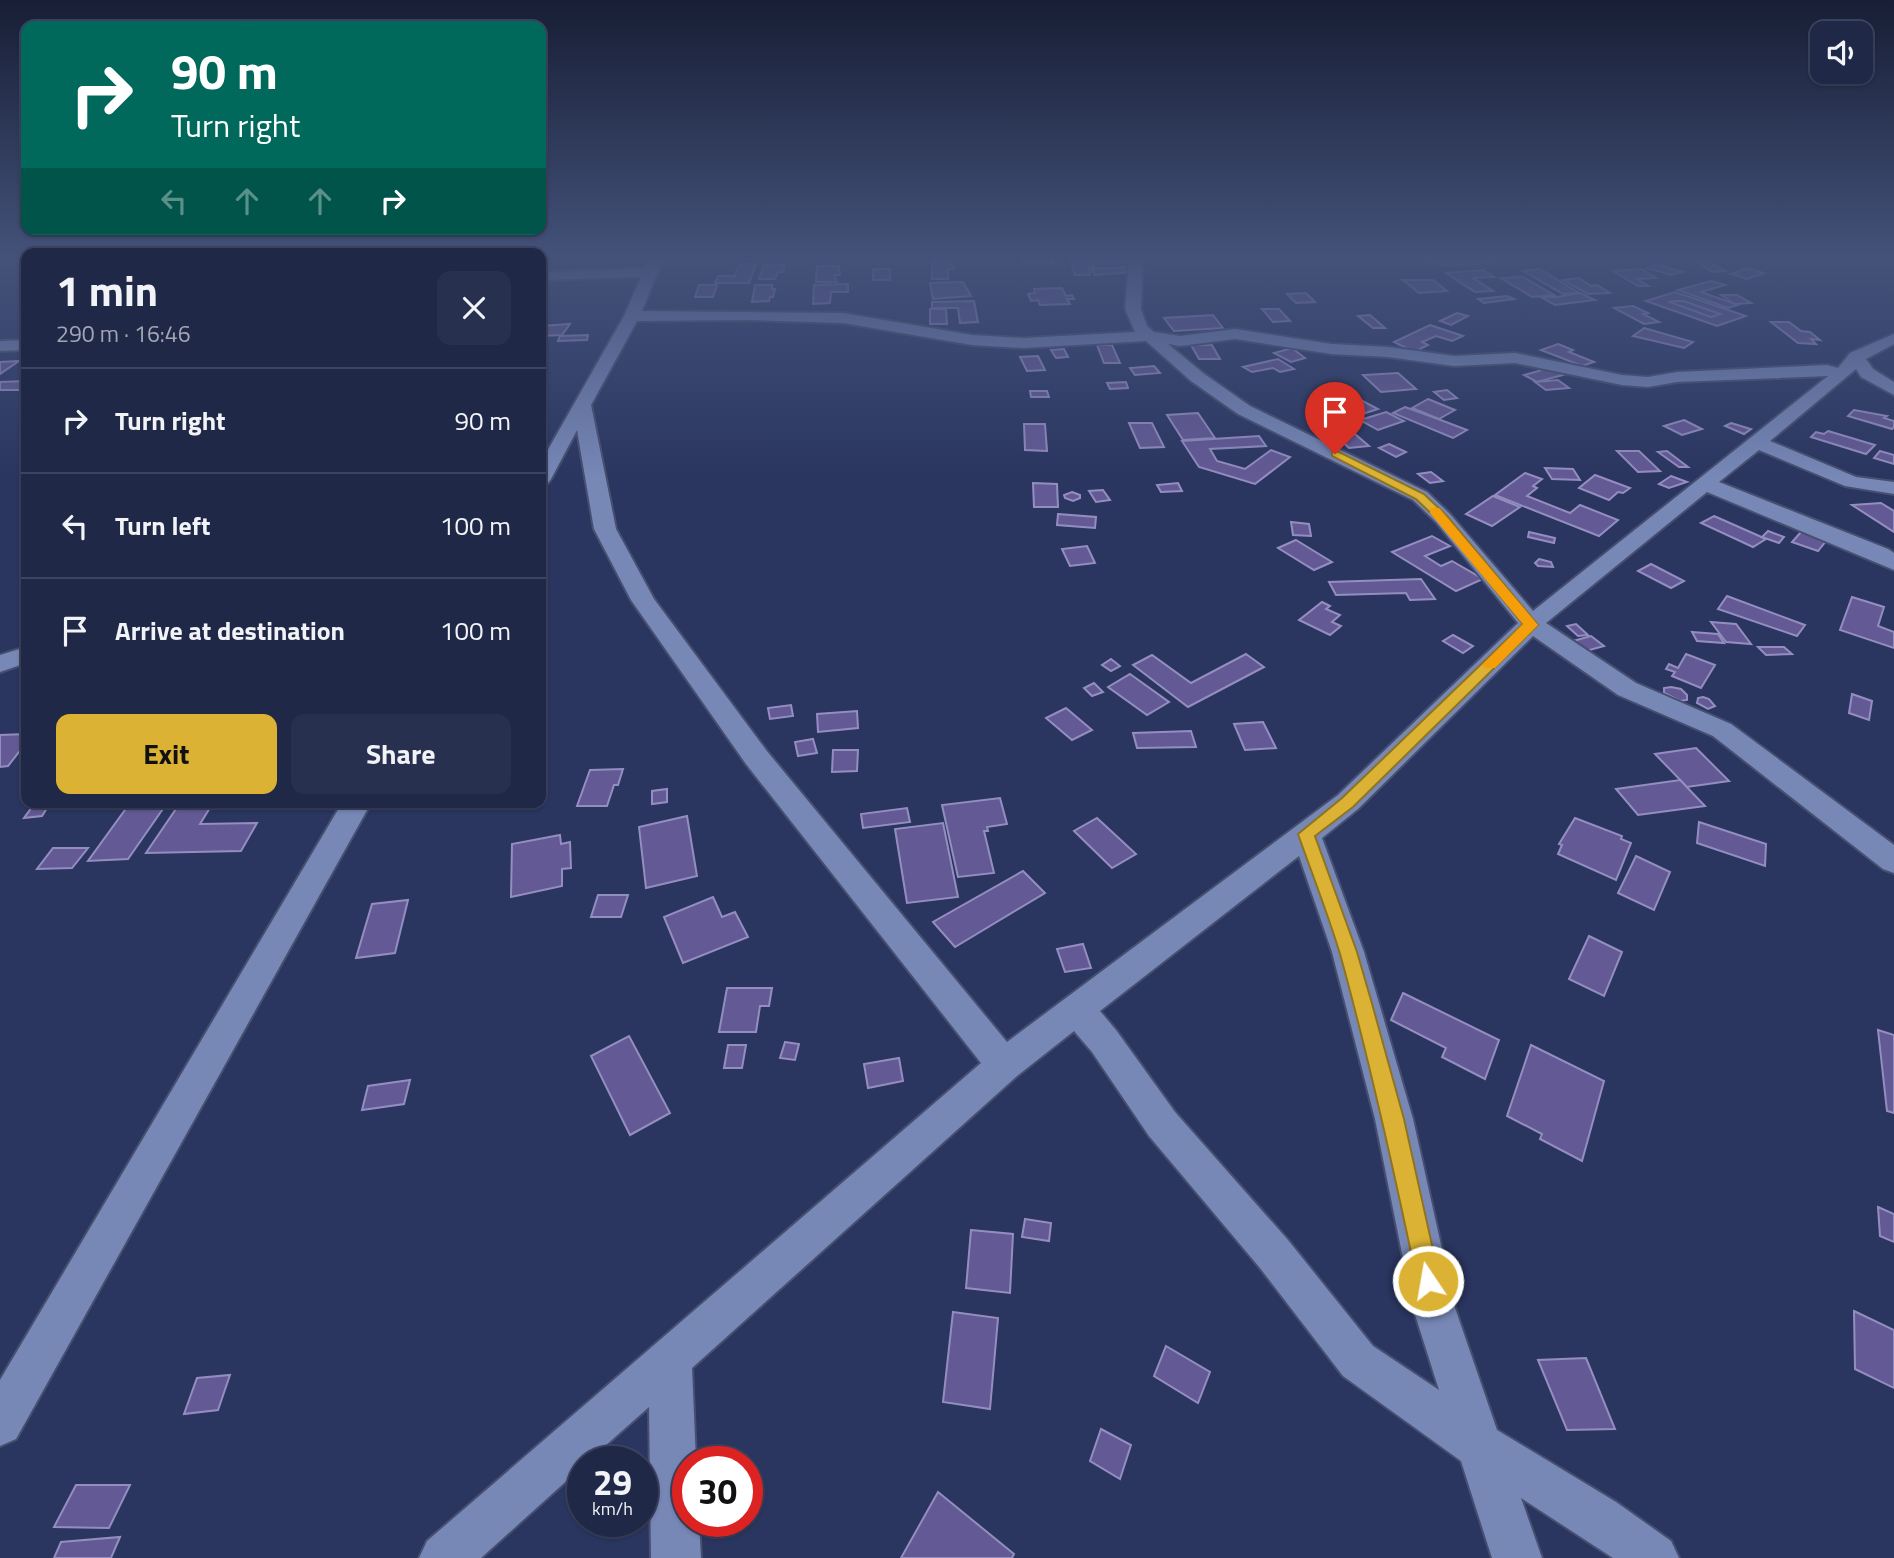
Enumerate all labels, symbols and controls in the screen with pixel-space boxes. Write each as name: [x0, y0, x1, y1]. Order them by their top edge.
map controls: [1810, 21, 1873, 84]
button: sound: [1810, 21, 1873, 84]
text: 90 m: [171, 33, 278, 108]
icon: right: [56, 49, 147, 140]
text: Turn right: [171, 101, 300, 149]
icon: left: [155, 182, 193, 220]
icon: ahead: [228, 182, 266, 220]
icon: ahead: [301, 182, 339, 220]
icon: right: [374, 182, 412, 220]
text: 1 min: [56, 258, 158, 322]
button: close: [437, 271, 511, 345]
text: 290 m · 16:46: [56, 316, 191, 351]
pin: [1305, 382, 1365, 454]
icon: arrive: [1316, 393, 1354, 431]
text: Turn right: [115, 401, 226, 440]
text: 90 m: [454, 401, 511, 440]
icon: right: [56, 402, 94, 440]
text: Turn left: [115, 506, 210, 545]
text: 100 m: [440, 506, 511, 545]
icon: left: [56, 507, 94, 545]
text: Arrive at destination: [115, 611, 345, 650]
text: 100 m: [440, 611, 511, 650]
icon: arrive: [56, 612, 94, 650]
button: Exit: [56, 714, 277, 794]
button: Share: [291, 714, 511, 794]
position arrow: [1391, 1244, 1465, 1318]
speed limit sign: 30: [672, 1446, 763, 1537]
text: 29: [593, 1455, 632, 1509]
text: km/h: [592, 1495, 633, 1522]

